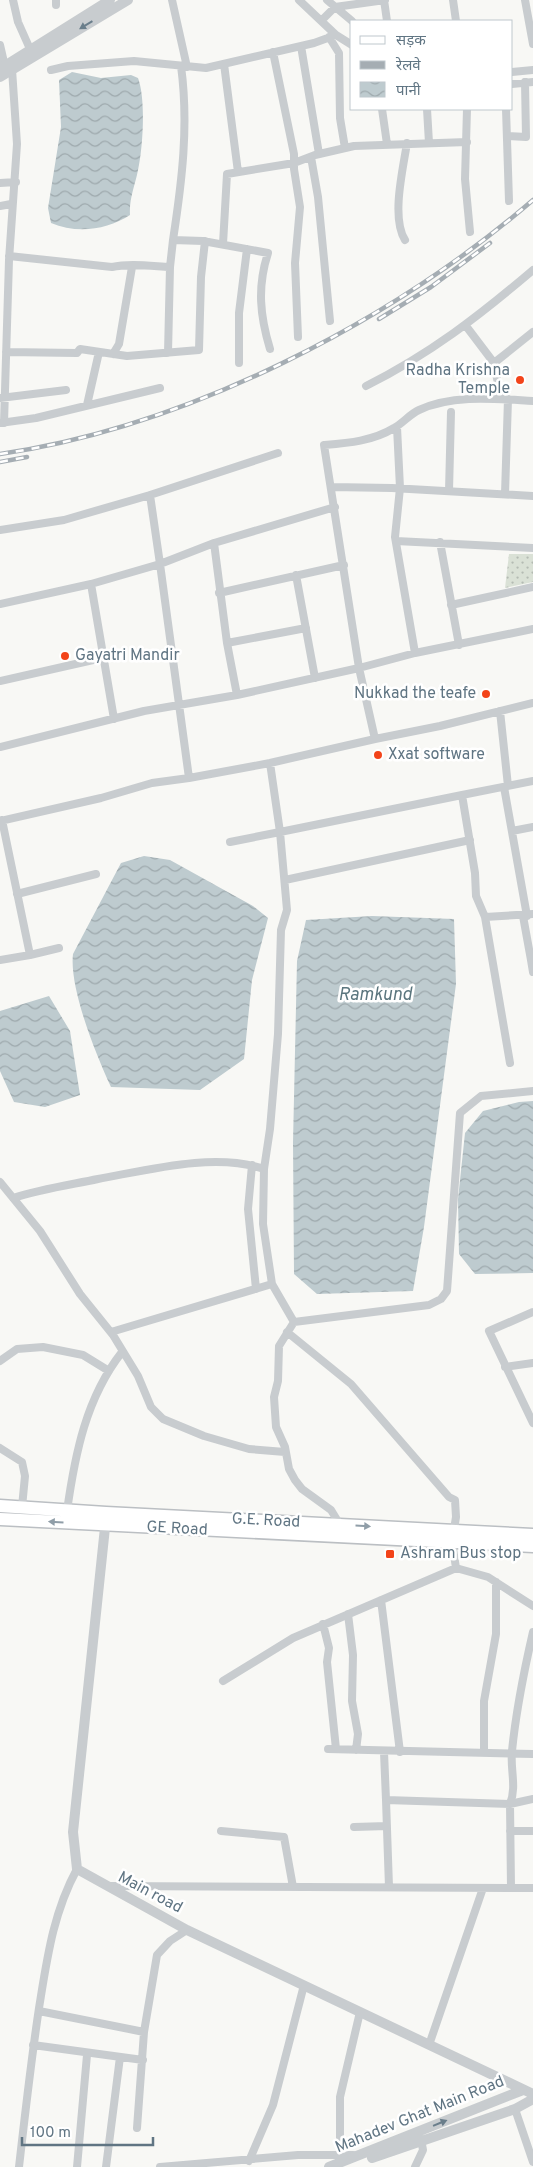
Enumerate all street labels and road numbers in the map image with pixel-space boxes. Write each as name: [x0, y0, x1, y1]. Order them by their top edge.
street label: G.E. Road: [231, 1509, 301, 1533]
street label: GE Road: [146, 1517, 208, 1541]
street label: Main road: [114, 1868, 186, 1918]
street label: Mahadev Ghat Main Road: [333, 2072, 507, 2158]

